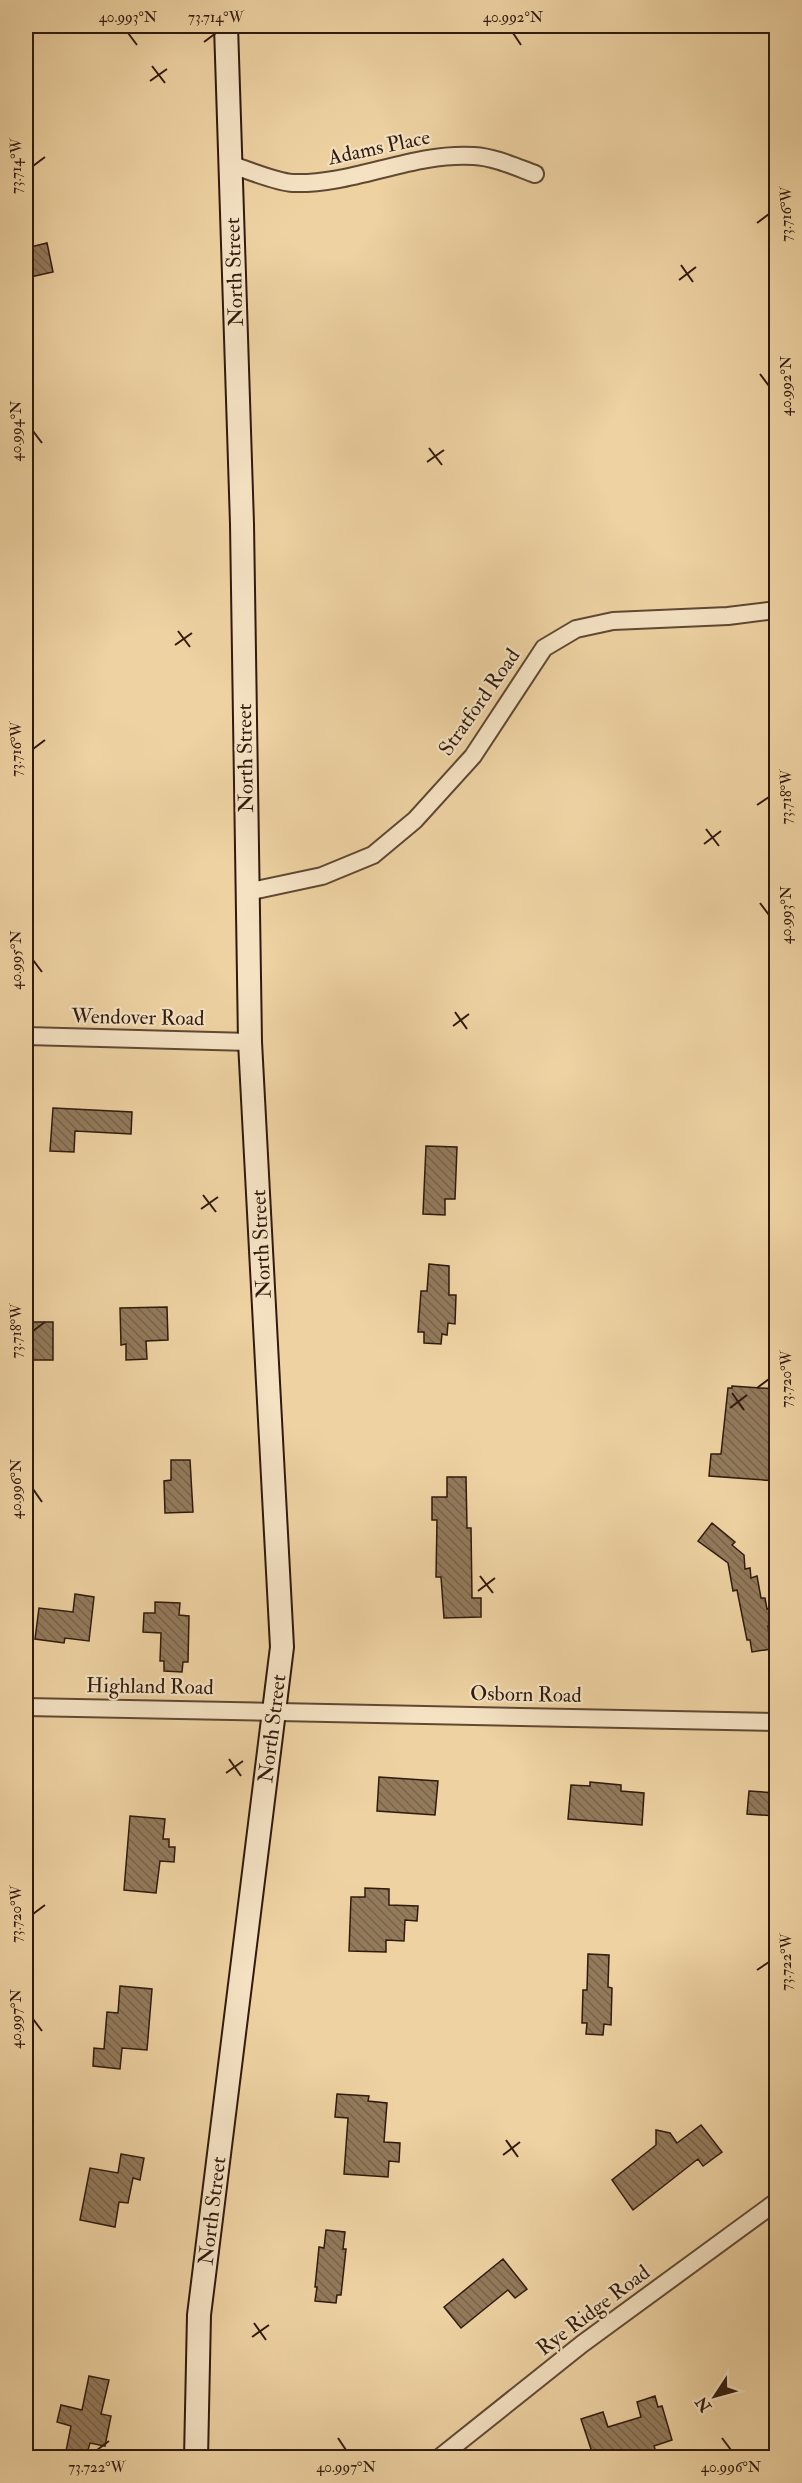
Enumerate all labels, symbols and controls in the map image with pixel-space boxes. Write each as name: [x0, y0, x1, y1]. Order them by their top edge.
text: 40.993°N: [99, 8, 158, 27]
text: 73.714°W: [188, 8, 245, 27]
text: 40.992°N: [483, 8, 544, 27]
street label: Adams Place: [325, 123, 433, 172]
text: 73.714°W: [7, 137, 26, 194]
text: 73.716°W: [777, 186, 796, 242]
street label: North Street: [219, 217, 250, 327]
text: 40.992°N: [777, 355, 796, 416]
text: 40.994°N: [7, 400, 26, 461]
street label: Stratford Road: [433, 643, 527, 761]
street label: North Street: [231, 703, 260, 813]
text: 73.716°W: [7, 721, 26, 777]
text: 73.718°W: [777, 769, 796, 824]
text: 40.993°N: [777, 885, 796, 944]
text: 40.995°N: [7, 930, 26, 990]
street label: Wendover Road: [70, 1003, 205, 1032]
street label: North Street: [245, 1189, 278, 1299]
text: 73.718°W: [7, 1303, 26, 1358]
text: 73.720°W: [777, 1349, 796, 1408]
text: 40.996°N: [7, 1458, 26, 1519]
street label: Highland Road: [86, 1672, 215, 1701]
street label: North Street: [252, 1673, 293, 1784]
street label: Osborn Road: [470, 1680, 583, 1709]
text: 73.720°W: [7, 1884, 26, 1943]
text: 73.722°W: [777, 1932, 796, 1991]
text: 40.997°N: [7, 1989, 26, 2049]
street label: North Street: [192, 2155, 233, 2267]
street label: Rye Ridge Road: [531, 2259, 656, 2362]
north arrow: [685, 2366, 745, 2426]
text: N: [691, 2392, 717, 2417]
text: 73.722°W: [68, 2458, 127, 2477]
text: 40.997°N: [316, 2458, 376, 2477]
text: 40.996°N: [701, 2458, 762, 2477]

